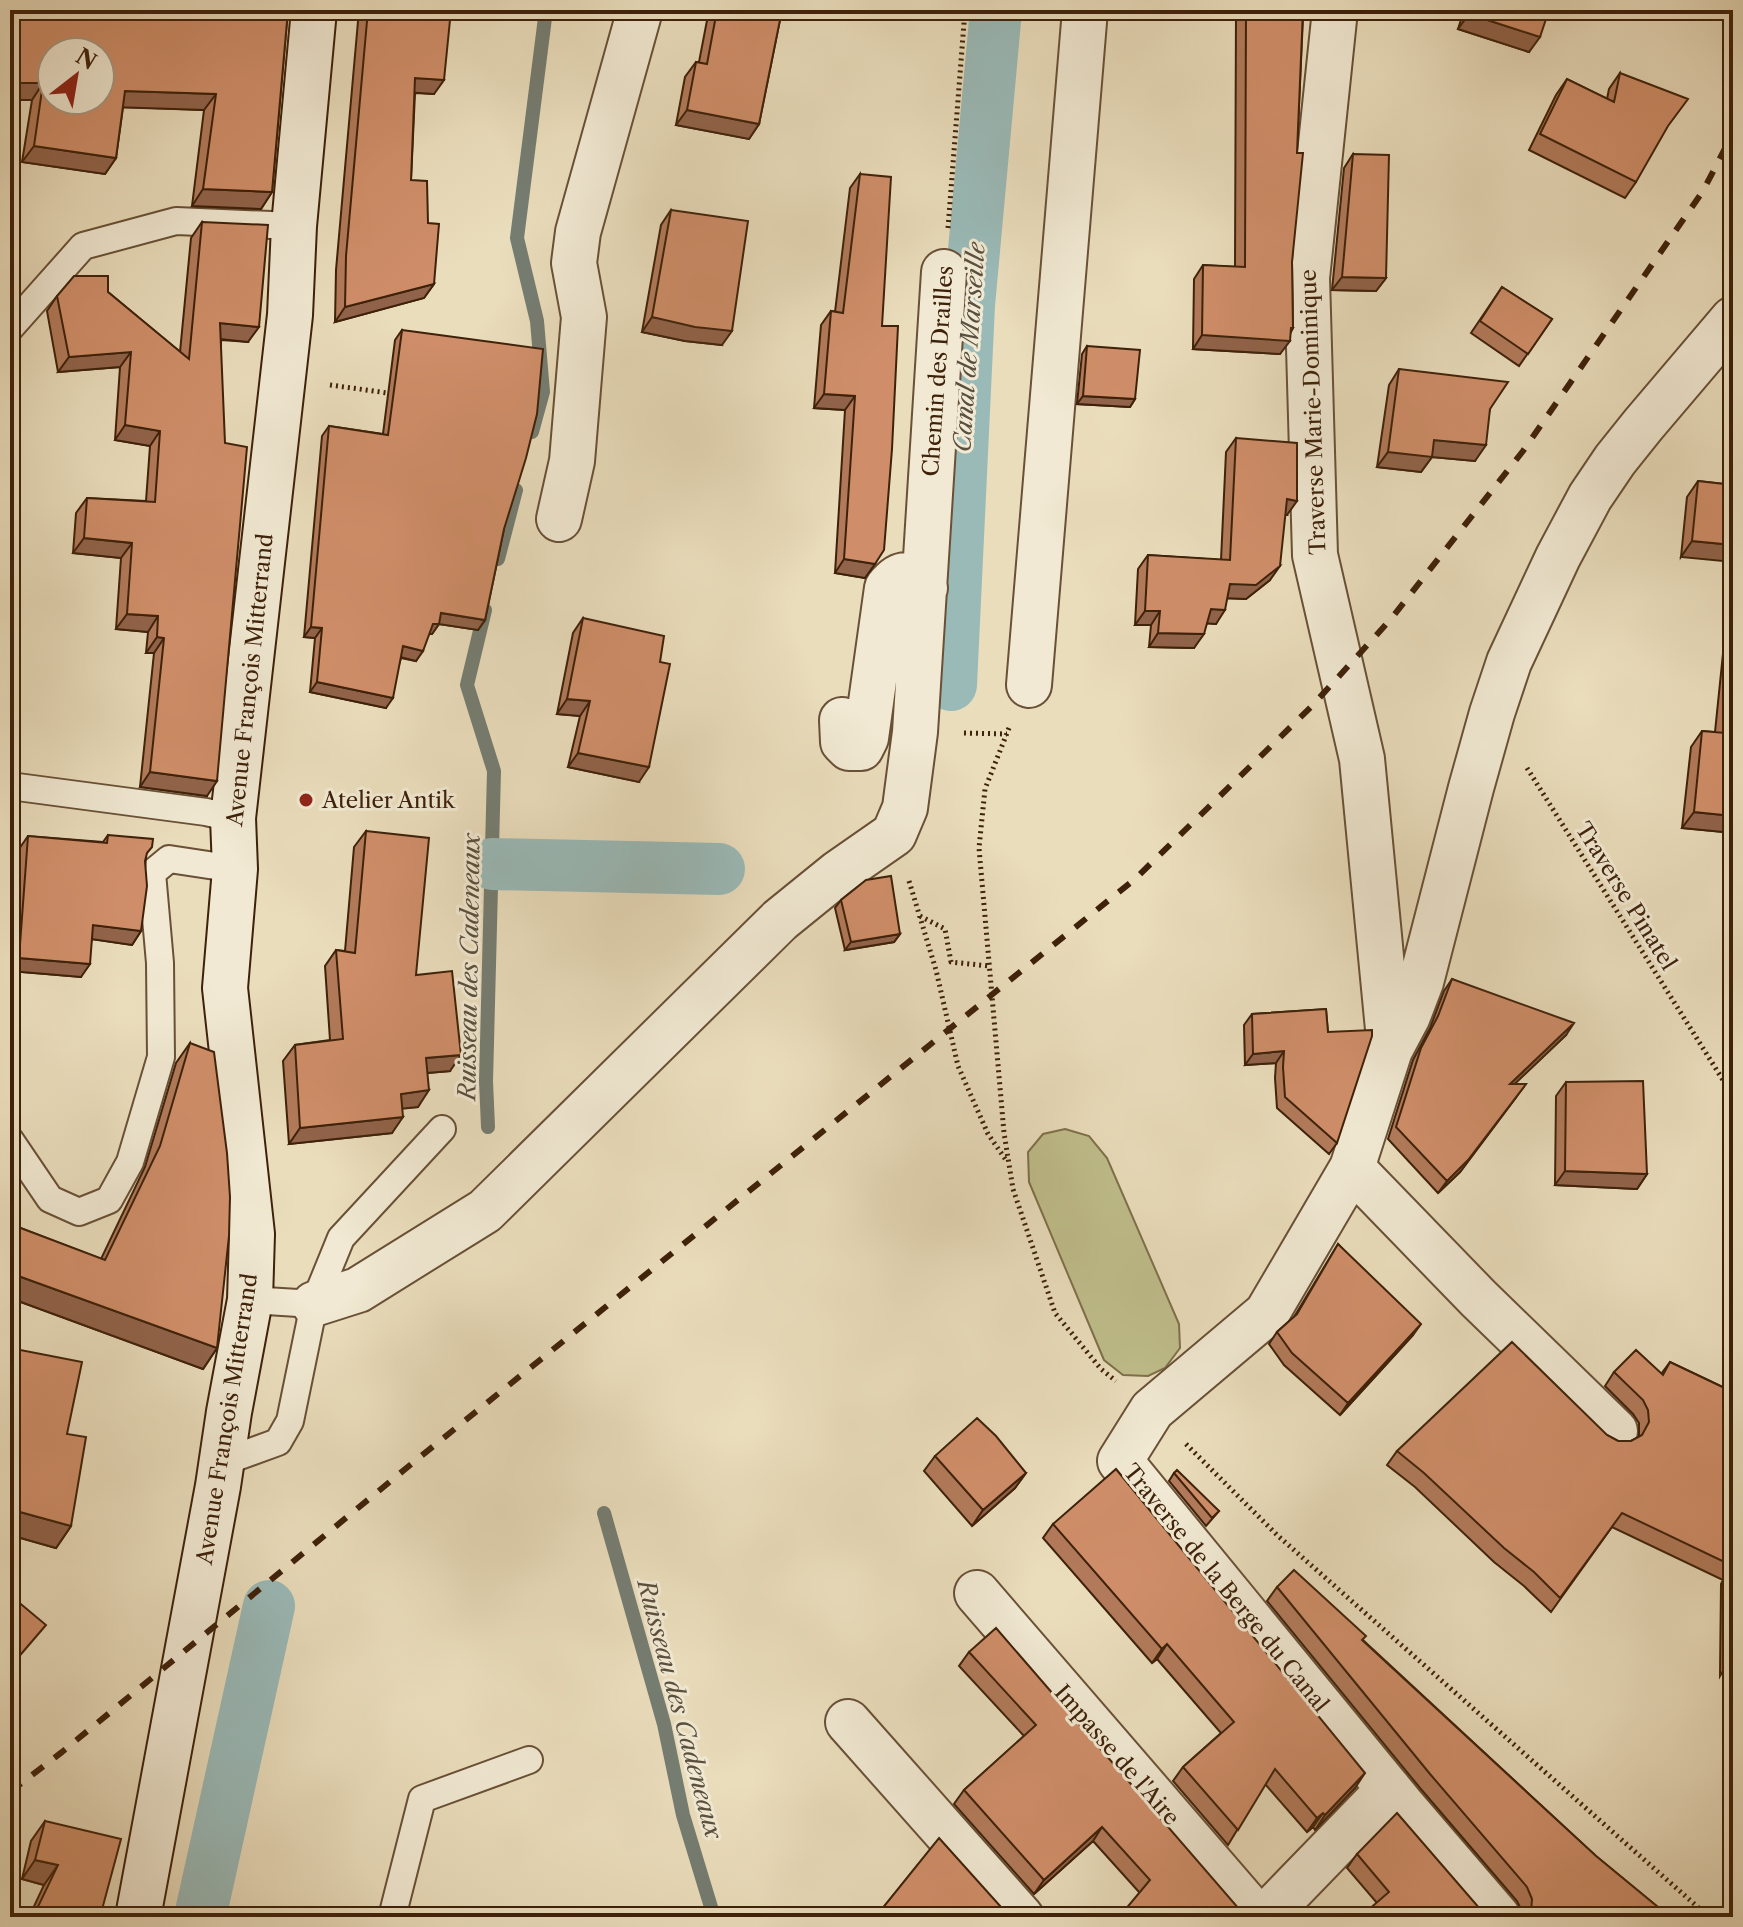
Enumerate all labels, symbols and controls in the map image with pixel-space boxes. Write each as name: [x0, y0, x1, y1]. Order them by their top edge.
north arrow: [36, 36, 116, 116]
text: N: [71, 43, 101, 76]
water label: Canal de Marseille: [947, 240, 991, 453]
street label: Chemin des Drailles: [917, 265, 959, 477]
street label: Traverse Marie-Dominique: [1295, 269, 1331, 555]
street label: Avenue François Mitterrand: [221, 532, 279, 829]
place label: Atelier Antik: [321, 787, 456, 814]
marker: Atelier Antik: [297, 791, 315, 809]
street label: Traverse Pinatel: [1570, 817, 1683, 975]
water label: Ruisseau des Cadeneaux: [452, 832, 486, 1103]
street label: Avenue François Mitterrand: [190, 1272, 263, 1567]
street label: Traverse de la Berge du Canal: [1118, 1459, 1335, 1718]
water label: Ruisseau des Cadeneaux: [631, 1574, 729, 1842]
street label: Impasse de l'Aire: [1049, 1679, 1185, 1831]

